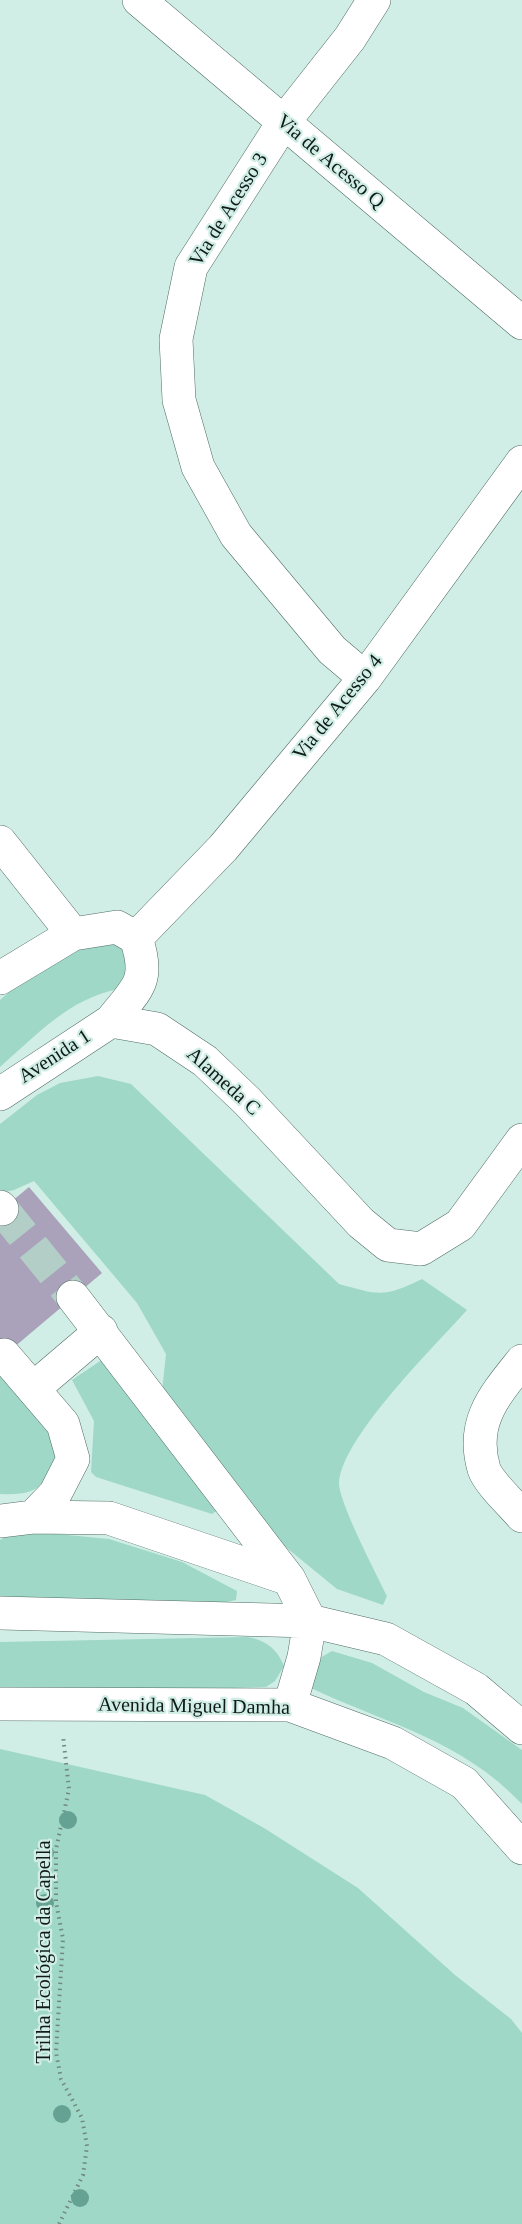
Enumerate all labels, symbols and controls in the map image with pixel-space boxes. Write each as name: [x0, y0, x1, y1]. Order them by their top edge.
street label: Via de Acesso Q: [271, 110, 389, 214]
street label: Via de Acesso 3: [185, 149, 273, 271]
street label: Via de Acesso 4: [288, 650, 388, 766]
street label: Avenida 1: [14, 1025, 96, 1089]
street label: Alameda C: [181, 1043, 265, 1121]
street label: Avenida Miguel Damha: [98, 1693, 290, 1721]
street label: Trilha Ecológica da Capella: [33, 1840, 57, 2064]

